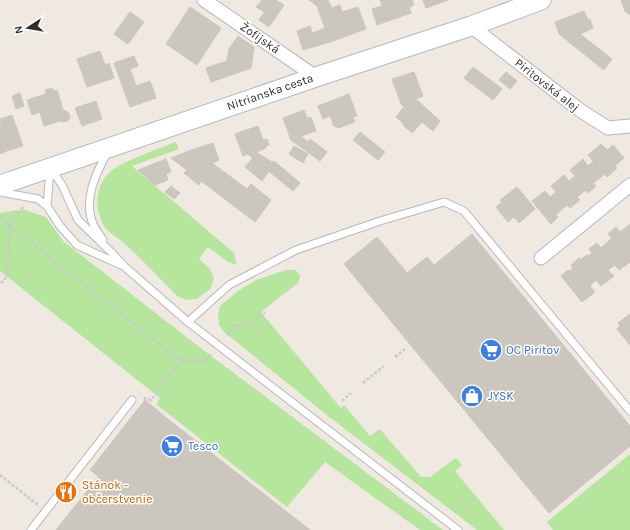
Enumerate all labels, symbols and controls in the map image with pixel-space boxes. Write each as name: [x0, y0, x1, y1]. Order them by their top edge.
north arrow: [8, 8, 48, 48]
street label: Žofijská: [238, 19, 283, 57]
text: N: [12, 25, 26, 35]
street label: Piritovská alej: [512, 56, 582, 114]
street label: Nitrianska cesta: [225, 71, 315, 113]
supermarket icon: OC Piritov: [478, 337, 504, 363]
place label: OC Piritov: [506, 343, 559, 357]
shop icon: JYSK: [459, 383, 485, 409]
place label: JYSK: [488, 389, 514, 403]
supermarket icon: Tesco: [159, 433, 185, 459]
place label: Tesco: [188, 439, 218, 453]
place label: Stánok - občerstvenie: [82, 478, 152, 506]
restaurant icon: Stánok - občerstvenie: [53, 479, 79, 505]

